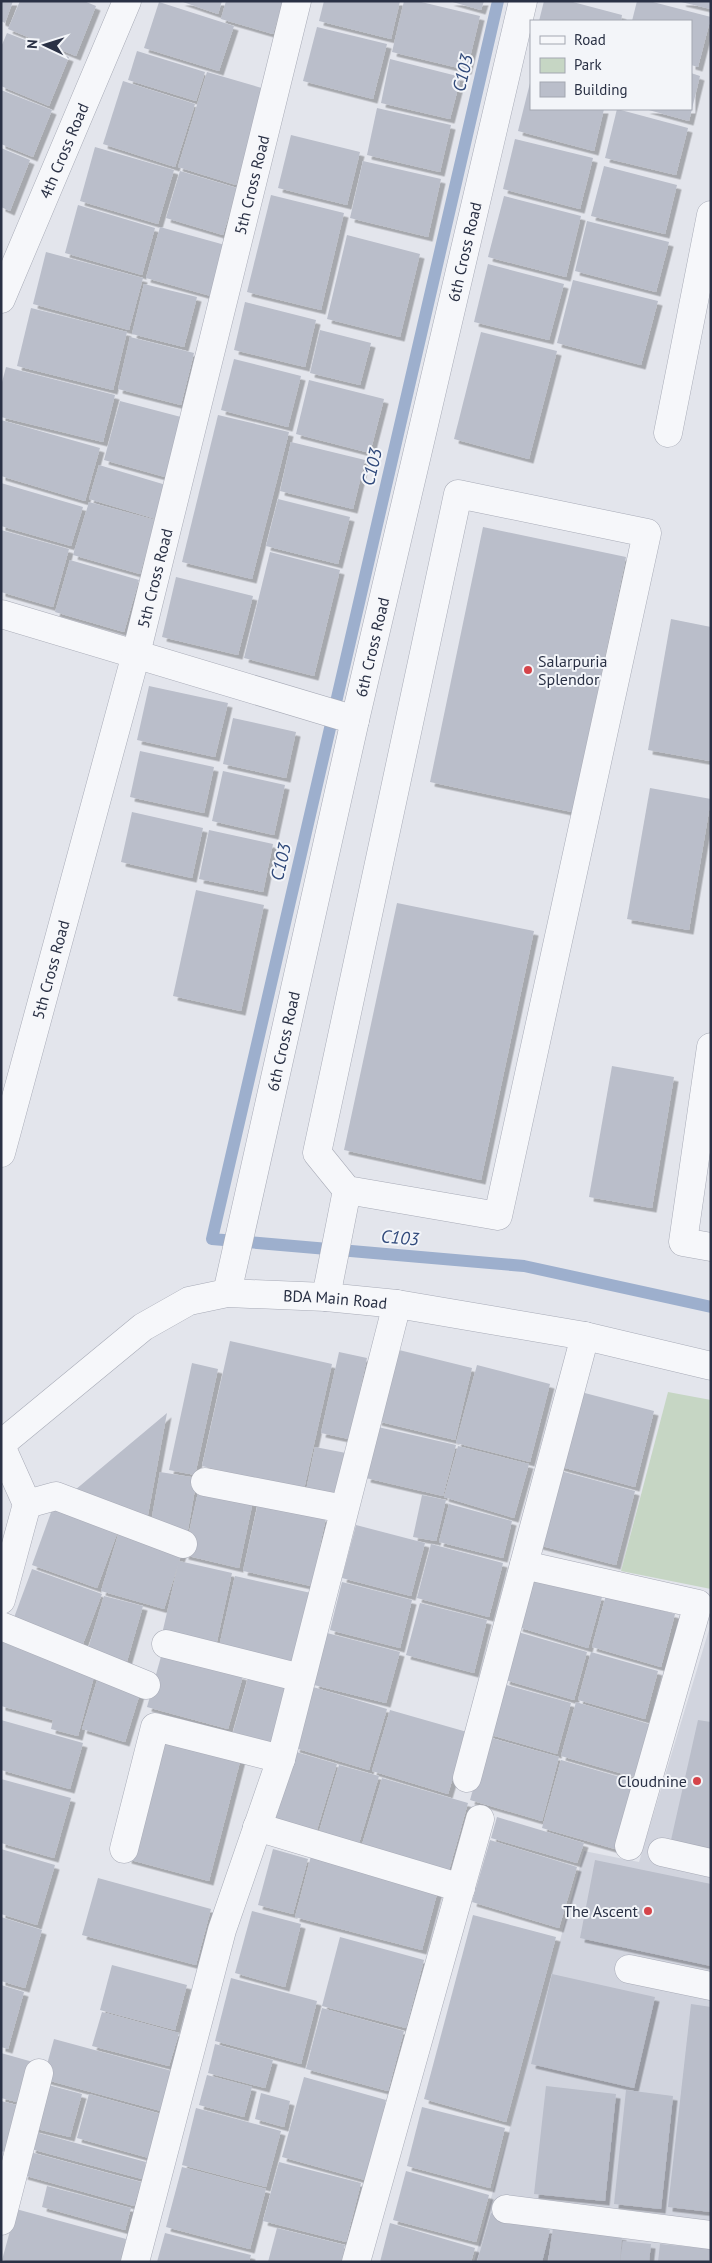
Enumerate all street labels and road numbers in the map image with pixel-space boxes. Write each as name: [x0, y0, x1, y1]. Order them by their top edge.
street label: 4th Cross Road: [35, 100, 93, 201]
street label: 5th Cross Road: [230, 133, 274, 237]
street label: 6th Cross Road: [443, 200, 486, 304]
street label: 5th Cross Road: [133, 526, 177, 630]
street label: 6th Cross Road: [351, 595, 393, 699]
street label: 5th Cross Road: [28, 918, 74, 1021]
street label: 6th Cross Road: [262, 989, 304, 1093]
street label: BDA Main Road: [283, 1285, 388, 1313]

